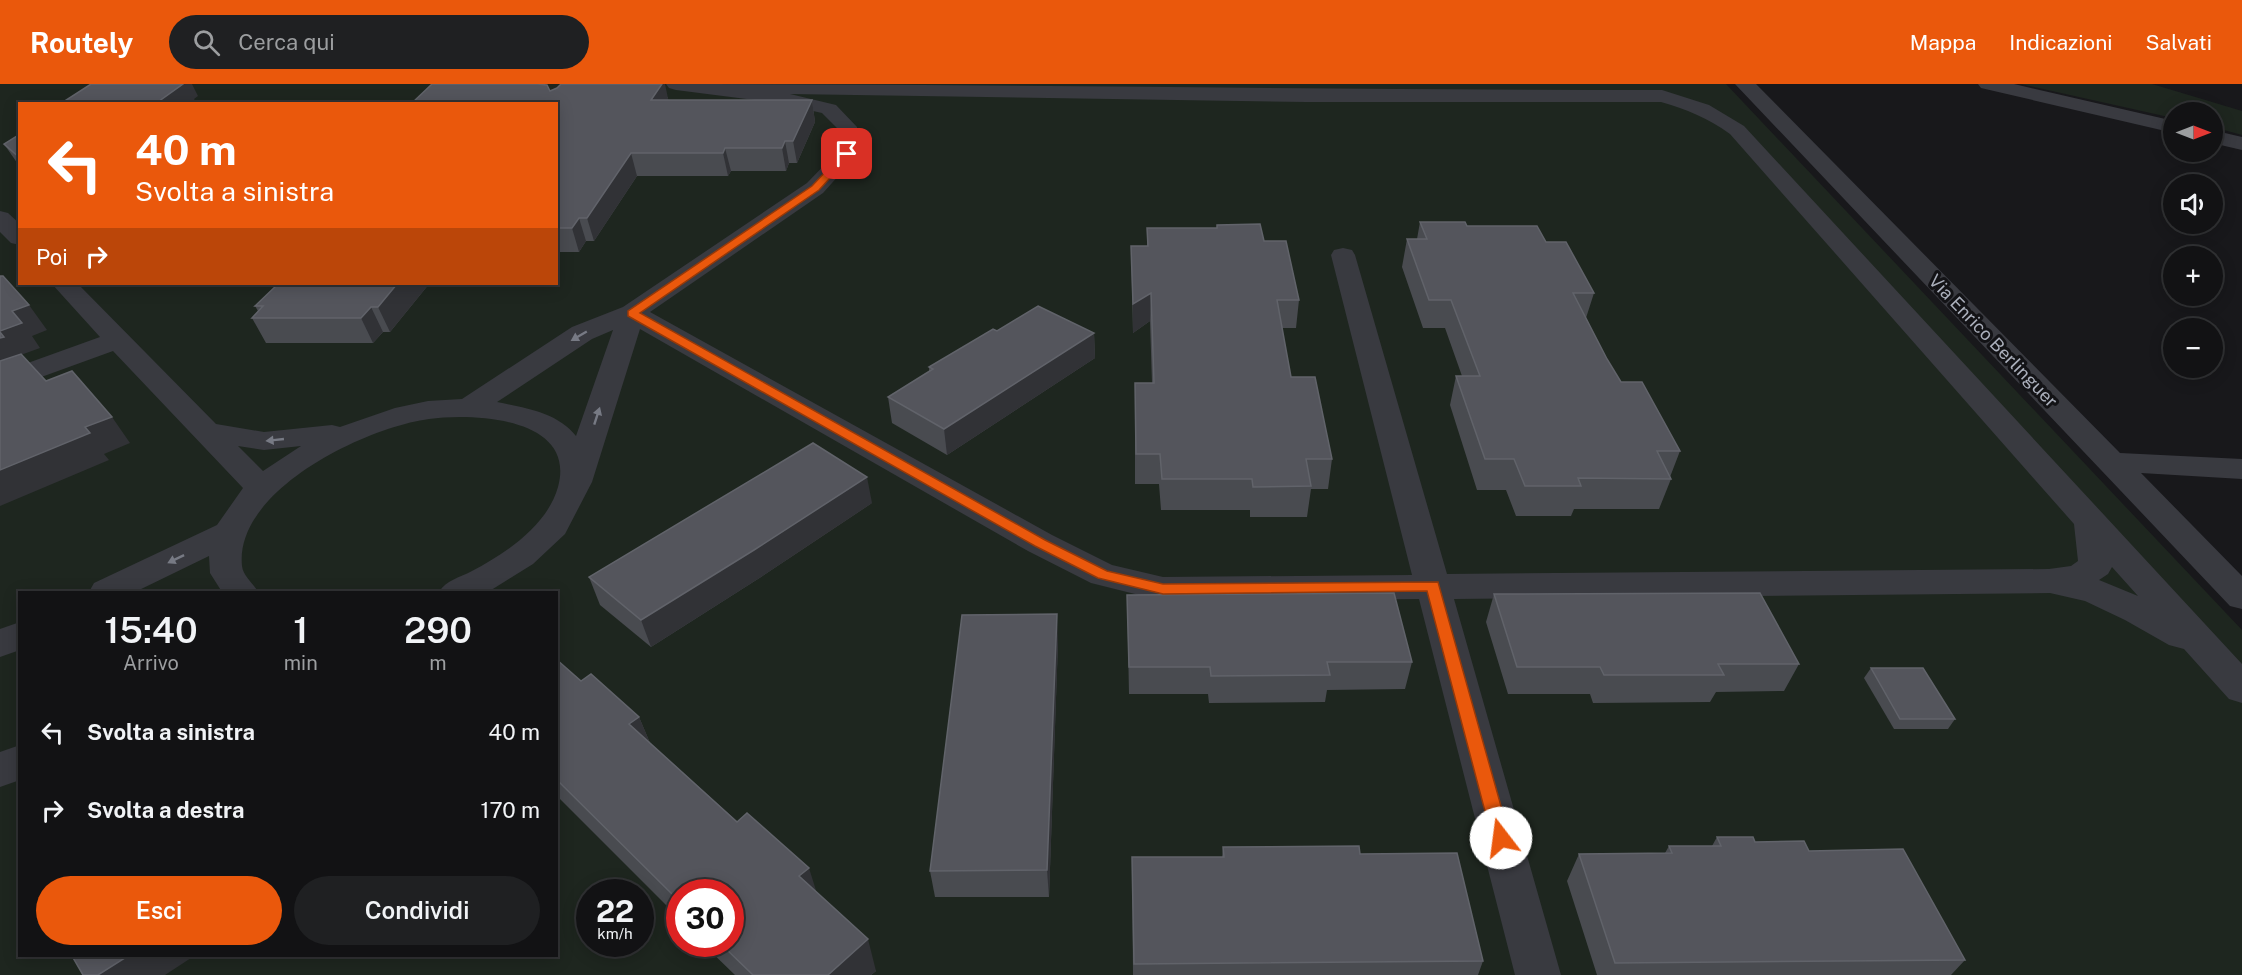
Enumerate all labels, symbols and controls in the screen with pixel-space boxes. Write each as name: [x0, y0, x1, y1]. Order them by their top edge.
search box: [169, 15, 589, 69]
text: Routely: [30, 26, 133, 59]
icon: search: [190, 26, 223, 59]
text: Cerca qui: [238, 29, 335, 55]
text: Mappa: [1910, 30, 1976, 55]
text: Indicazioni: [2009, 30, 2113, 55]
text: Salvati: [2146, 30, 2212, 55]
north arrow: [2163, 102, 2223, 162]
map controls: [2163, 102, 2223, 378]
text: 40 m: [135, 125, 237, 174]
icon: left: [36, 126, 114, 204]
pin: [821, 128, 872, 179]
icon: arrive: [830, 137, 863, 170]
button: sound: [2163, 174, 2223, 234]
text: Svolta a sinistra: [135, 175, 334, 207]
icon: right: [80, 240, 113, 273]
text: Poi: [36, 244, 68, 270]
button: +: [2163, 246, 2223, 306]
street label: Via Enrico Berlinguer: [1925, 270, 2062, 411]
button: −: [2163, 318, 2223, 378]
one-way arrow: [570, 331, 587, 341]
one-way arrow: [593, 407, 603, 425]
one-way arrow: [265, 435, 284, 445]
one-way arrow: [167, 554, 184, 563]
text: 15:40: [104, 609, 198, 651]
text: 1: [293, 609, 308, 651]
text: 290: [404, 609, 472, 651]
text: Arrivo: [123, 651, 179, 675]
text: min: [284, 651, 318, 675]
text: m: [429, 651, 447, 675]
icon: left: [36, 716, 69, 749]
text: Svolta a sinistra: [87, 719, 255, 745]
text: 40 m: [488, 719, 540, 745]
icon: right: [36, 794, 69, 827]
text: Svolta a destra: [87, 797, 244, 823]
text: 170 m: [480, 797, 540, 823]
position arrow: [1469, 806, 1533, 870]
button: Esci: [36, 876, 282, 945]
button: Condividi: [294, 876, 540, 945]
speed limit sign: 30: [666, 879, 744, 957]
text: 22: [596, 893, 634, 929]
text: km/h: [597, 925, 633, 942]

